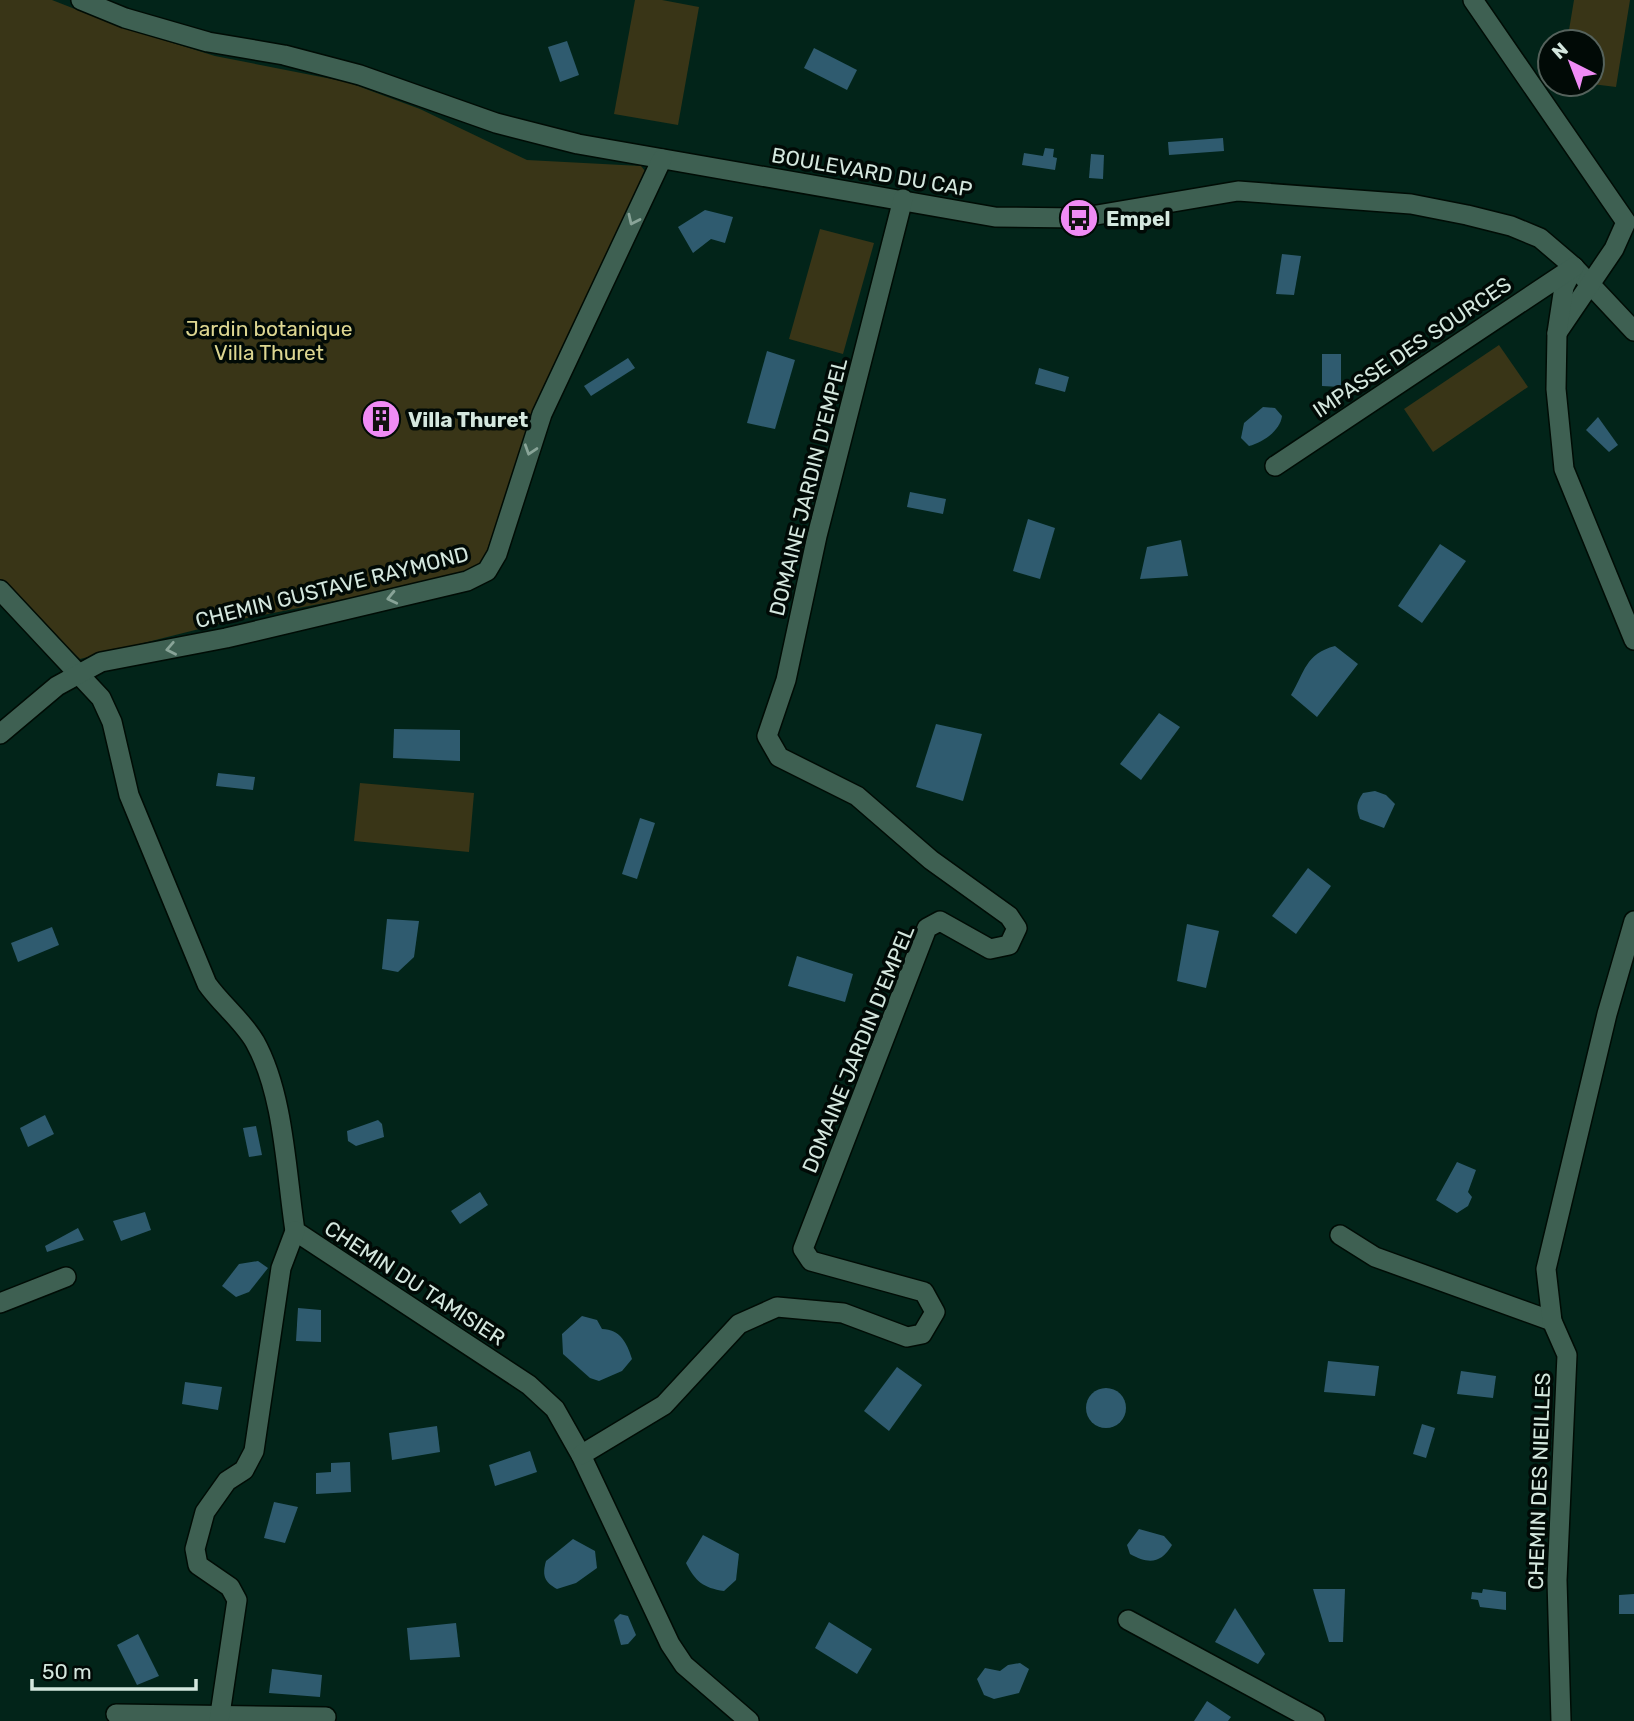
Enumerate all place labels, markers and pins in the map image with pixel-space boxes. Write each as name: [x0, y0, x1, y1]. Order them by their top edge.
bus stop icon: Empel: [1058, 197, 1100, 239]
place label: Empel: [1106, 206, 1170, 231]
building icon: Villa Thuret: [360, 398, 402, 440]
place label: Villa Thuret: [408, 407, 529, 432]

